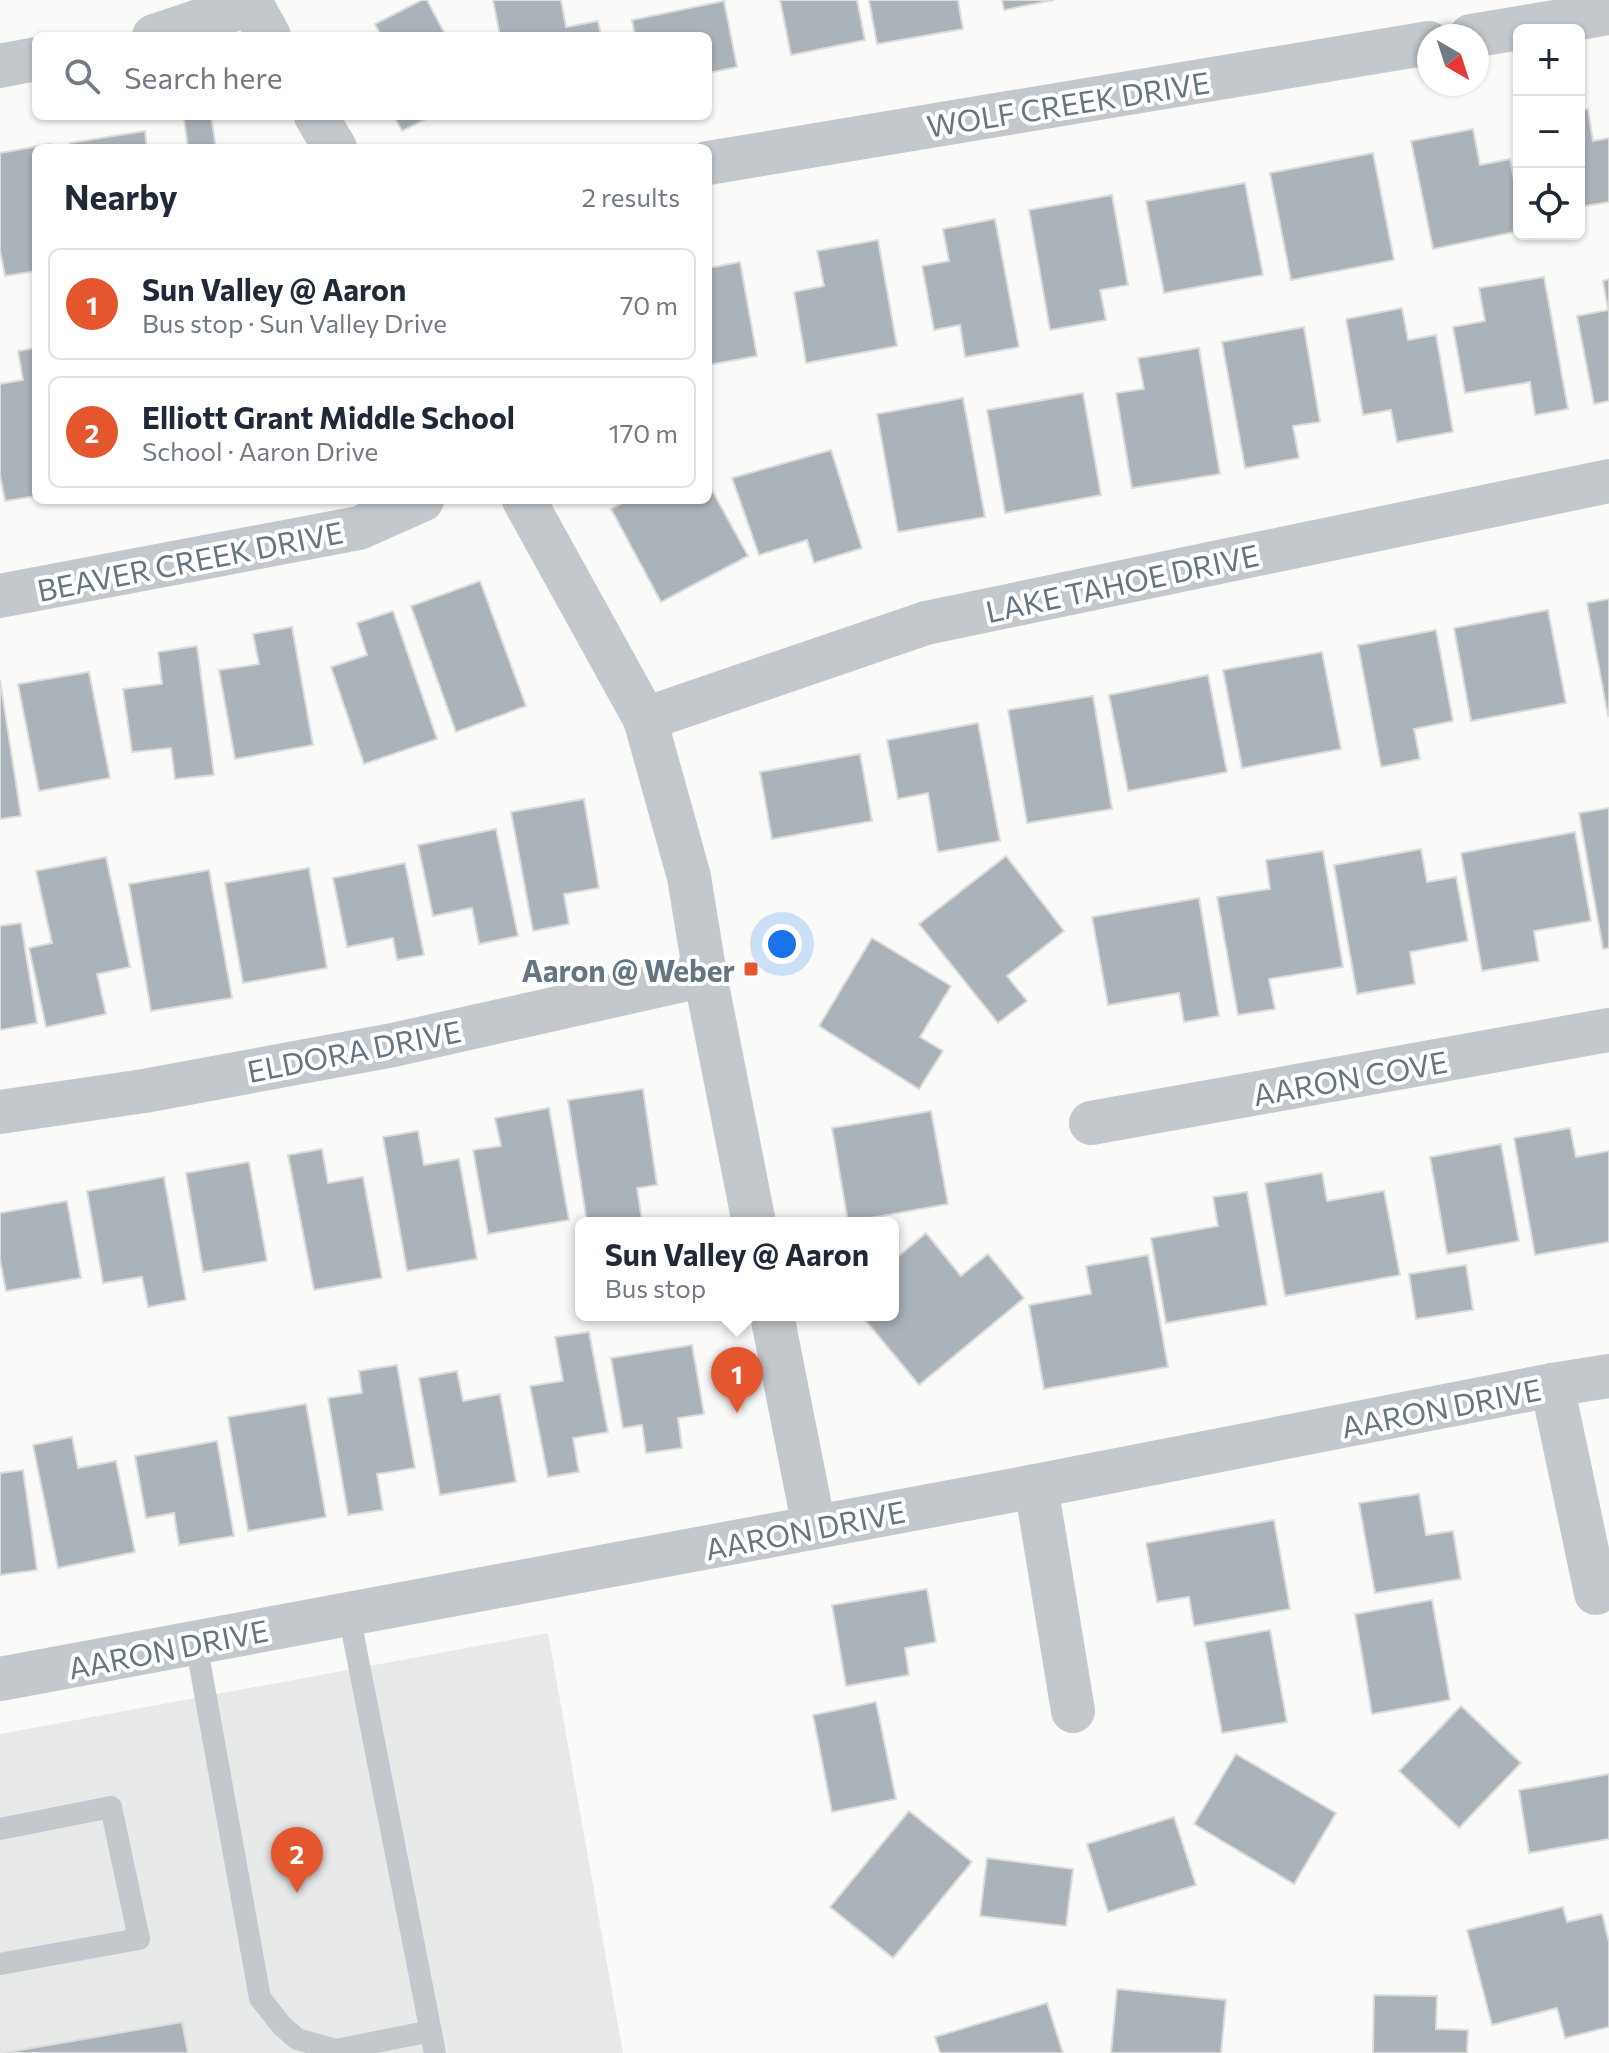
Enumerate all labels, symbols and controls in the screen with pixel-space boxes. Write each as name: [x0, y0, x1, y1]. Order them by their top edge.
north arrow: [1417, 24, 1489, 96]
map controls: [1513, 24, 1585, 240]
button: +: [1513, 24, 1585, 96]
search box: [32, 32, 712, 120]
icon: search: [60, 54, 104, 98]
text: Search here: [124, 58, 283, 95]
street label: WOLF CREEK DRIVE: [924, 62, 1212, 144]
button: −: [1513, 96, 1585, 168]
button: locate: [1513, 168, 1585, 240]
text: Nearby: [64, 175, 178, 217]
text: 2 results: [582, 181, 680, 212]
text: Sun Valley @ Aaron: [142, 270, 406, 307]
text: 1: [86, 289, 98, 320]
text: 70 m: [620, 289, 678, 320]
text: Bus stop · Sun Valley Drive: [142, 307, 447, 338]
text: Elliott Grant Middle School: [142, 398, 515, 435]
text: 2: [85, 417, 99, 448]
text: 170 m: [609, 417, 678, 448]
text: School · Aaron Drive: [142, 435, 378, 466]
street label: BEAVER CREEK DRIVE: [34, 512, 346, 608]
street label: LAKE TAHOE DRIVE: [982, 535, 1262, 629]
your location: [762, 924, 802, 964]
place label: Aaron @ Weber: [521, 951, 735, 988]
marker: Aaron @ Weber: [742, 960, 760, 978]
street label: ELDORA DRIVE: [244, 1011, 464, 1089]
street label: AARON COVE: [1250, 1042, 1450, 1112]
popup: [575, 1217, 899, 1321]
text: Sun Valley @ Aaron: [605, 1235, 869, 1272]
text: Bus stop: [605, 1272, 706, 1303]
pin: 1: [711, 1347, 763, 1413]
street label: AARON DRIVE: [1338, 1369, 1544, 1445]
street label: AARON DRIVE: [702, 1491, 908, 1567]
street label: AARON DRIVE: [65, 1610, 271, 1686]
pin: 2: [271, 1827, 323, 1893]

